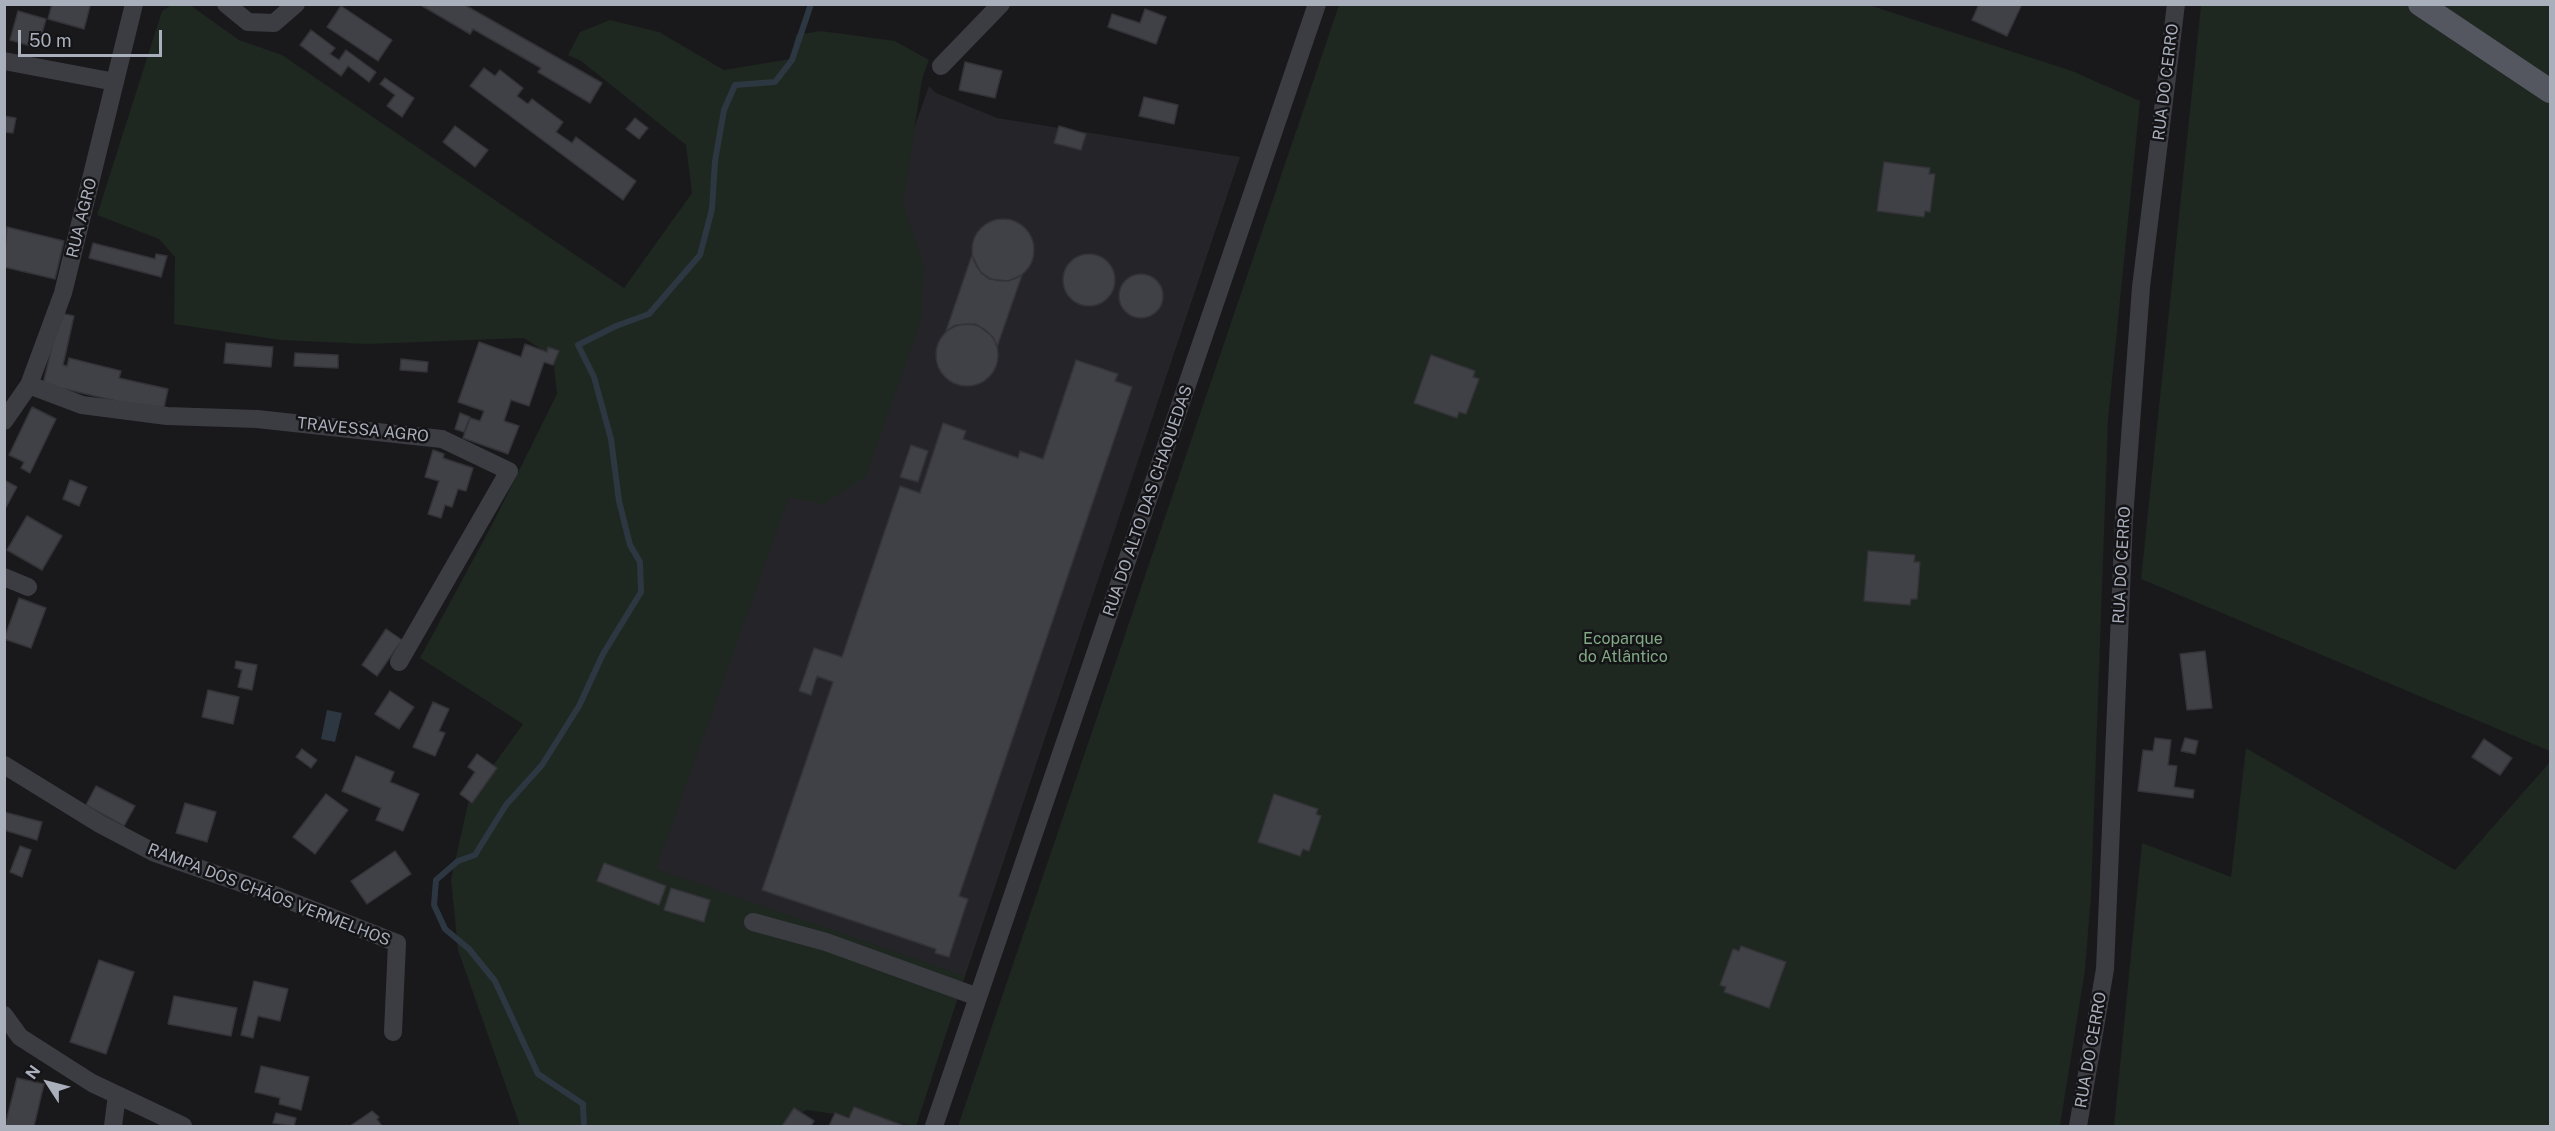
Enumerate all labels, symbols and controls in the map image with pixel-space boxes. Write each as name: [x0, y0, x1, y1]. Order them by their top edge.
scale bar: [21, 18, 165, 56]
street label: RUA DO CERRO: [2149, 23, 2183, 141]
text: 50 m: [29, 30, 72, 51]
street label: RUA AGRO: [63, 176, 101, 260]
street label: RUA DO ALTO DAS CHAQUEDAS: [1099, 383, 1197, 619]
street label: TRAVESSA AGRO: [296, 414, 430, 446]
street label: RUA DO CERRO: [2109, 506, 2135, 624]
park label: Ecoparque do Atlântico: [1578, 629, 1668, 667]
street label: RAMPA DOS CHÃOS VERMELHOS: [145, 840, 393, 950]
street label: RUA DO CERRO: [2071, 991, 2111, 1109]
north arrow: [18, 1053, 78, 1113]
text: N: [22, 1061, 44, 1083]

